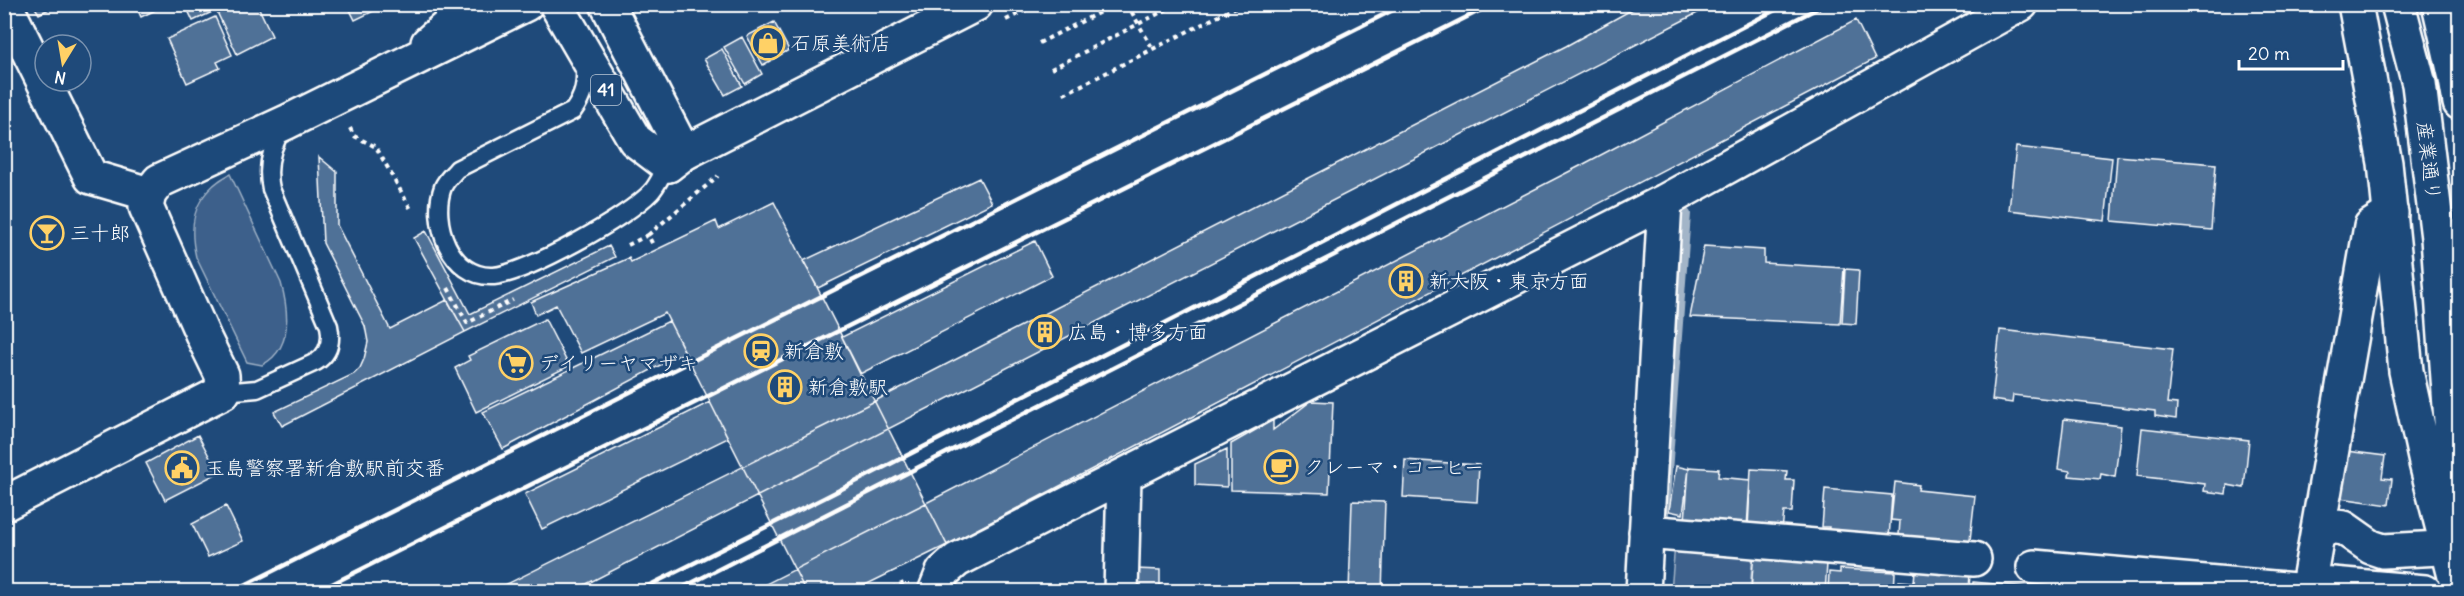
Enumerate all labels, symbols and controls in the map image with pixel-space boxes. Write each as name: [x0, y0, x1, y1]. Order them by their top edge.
shop icon: 石原美術店: [750, 25, 786, 61]
place label: 石原美術店: [791, 30, 891, 55]
north arrow: [33, 33, 93, 93]
scale bar: [2239, 33, 2342, 71]
text: 20 m: [2248, 42, 2290, 65]
text: N: [53, 67, 67, 89]
road number: 41: [591, 75, 621, 105]
street label: 産業通り: [2412, 120, 2447, 202]
bar icon: 三十郎: [29, 215, 65, 251]
place label: 三十郎: [70, 220, 130, 245]
building icon: 新大阪・東京方面: [1388, 263, 1424, 299]
place label: 新大阪・東京方面: [1429, 268, 1589, 293]
building icon: 広島・博多方面: [1027, 314, 1063, 350]
place label: 広島・博多方面: [1068, 319, 1208, 344]
station icon: 新倉敷: [743, 333, 779, 369]
place label: 新倉敷: [784, 338, 844, 363]
supermarket icon: デイリーヤマザキ: [498, 345, 534, 381]
place label: デイリーヤマザキ: [539, 350, 698, 375]
building icon: 新倉敷駅: [767, 369, 803, 405]
place label: 新倉敷駅: [808, 374, 888, 399]
cafe icon: クレーマ・コーヒー: [1263, 449, 1299, 485]
public building icon: 玉島警察署新倉敷駅前交番: [164, 450, 200, 486]
place label: クレーマ・コーヒー: [1304, 454, 1484, 479]
place label: 玉島警察署新倉敷駅前交番: [205, 455, 445, 480]

